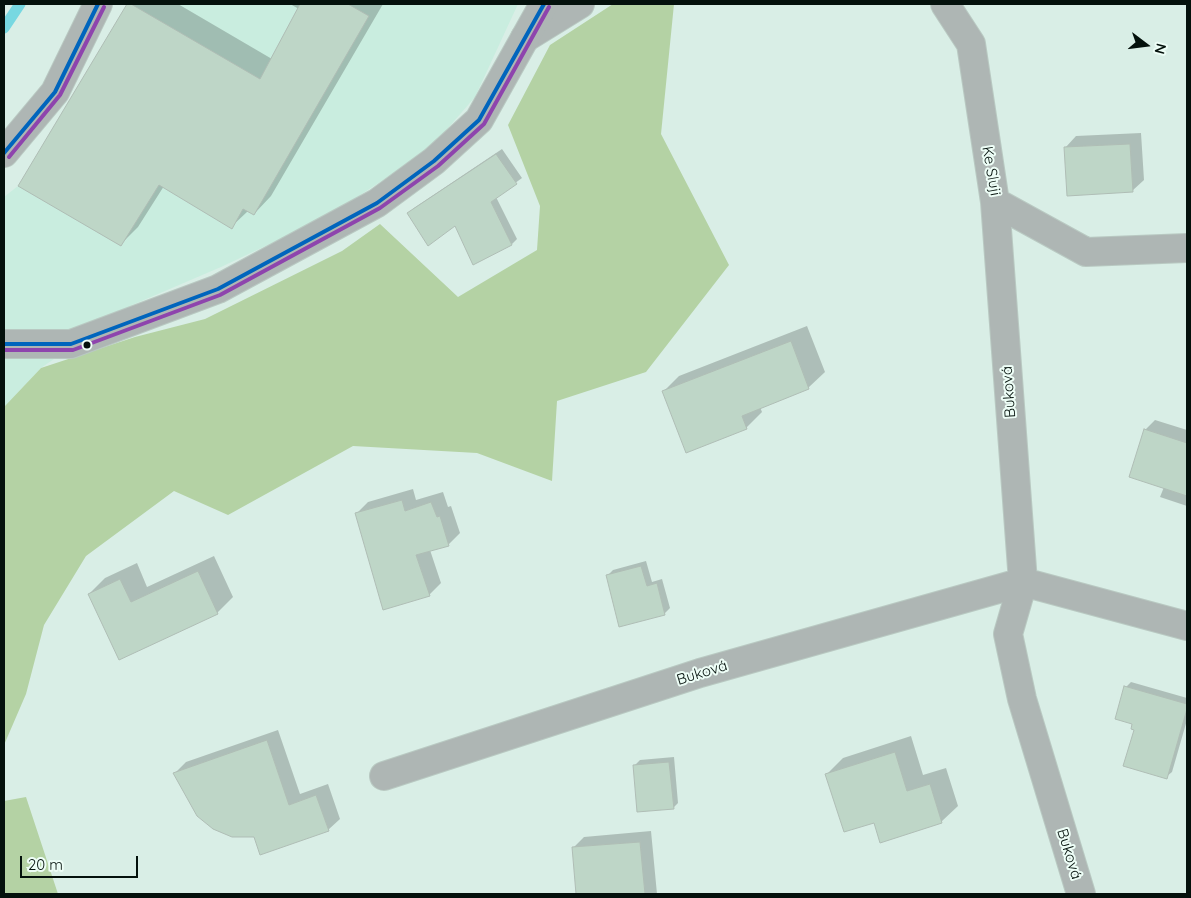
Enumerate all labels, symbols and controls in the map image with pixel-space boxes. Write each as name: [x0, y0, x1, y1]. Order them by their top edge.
north arrow: [1121, 20, 1171, 70]
text: N: [1150, 42, 1171, 56]
street label: Ke Sluji: [978, 145, 1004, 197]
unlabelled marker: [82, 340, 92, 350]
street label: Buková: [998, 365, 1020, 419]
street label: Buková: [675, 657, 729, 689]
street label: Buková: [1053, 827, 1085, 881]
scale bar: [22, 846, 140, 878]
text: 20 m: [28, 855, 63, 874]

